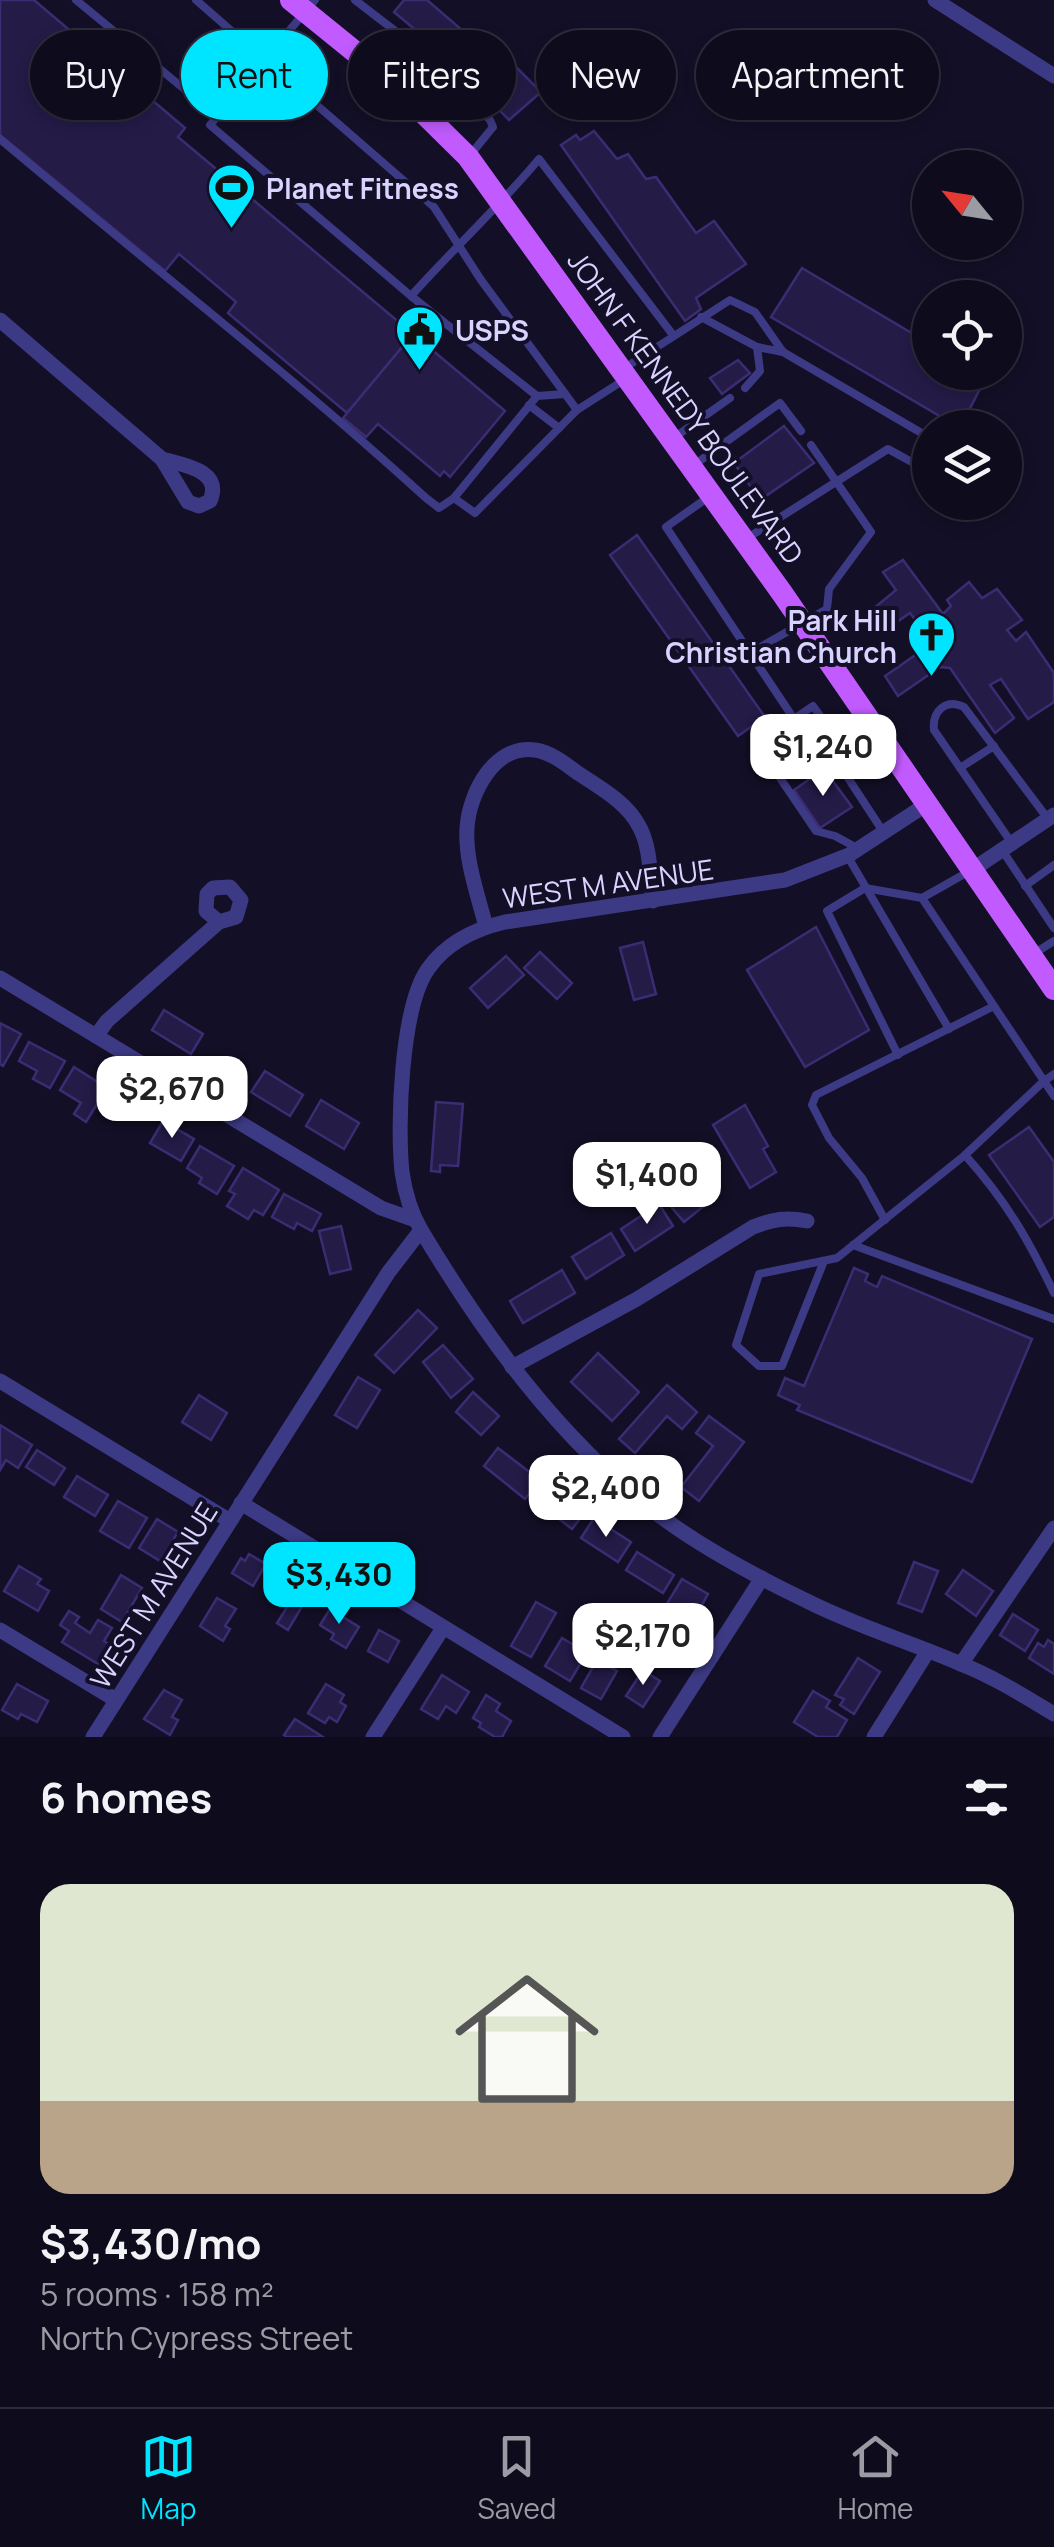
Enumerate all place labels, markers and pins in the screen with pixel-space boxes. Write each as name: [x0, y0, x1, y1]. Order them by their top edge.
sports icon: Planet Fitness: [205, 162, 257, 230]
place label: Planet Fitness: [266, 169, 459, 207]
public building icon: USPS: [394, 304, 446, 372]
place label: USPS: [455, 311, 529, 349]
place label: Park Hill Christian Church: [665, 601, 897, 671]
church icon: Park Hill Christian Church: [906, 610, 958, 678]
pin: $1,240: [742, 714, 904, 799]
pin: $2,670: [91, 1056, 253, 1141]
pin: $1,400: [566, 1142, 728, 1227]
pin: $2,400: [525, 1455, 687, 1540]
pin: $3,430: [258, 1542, 420, 1627]
pin: $2,170: [562, 1603, 724, 1688]

